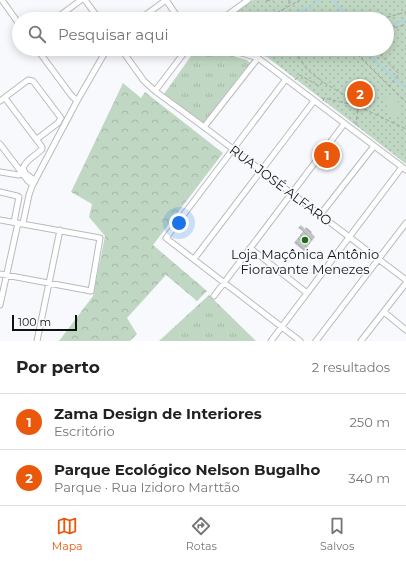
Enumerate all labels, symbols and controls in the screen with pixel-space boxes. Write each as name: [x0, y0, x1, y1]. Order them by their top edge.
search box: [12, 12, 394, 56]
icon: search: [26, 23, 48, 45]
text: Pesquisar aqui: [58, 25, 169, 44]
pin: 2: [347, 79, 373, 109]
pin: 1: [314, 140, 340, 170]
street label: RUA JOSÉ ALFARO: [227, 141, 335, 229]
your location: [169, 213, 189, 233]
marker: Loja Maçônica Antônio Fioravante Menezes: [300, 235, 310, 245]
place label: Loja Maçônica Antônio Fioravante Menezes: [231, 246, 379, 277]
scale bar: [12, 313, 77, 332]
text: 100 m: [18, 315, 51, 329]
text: Por perto: [16, 357, 100, 377]
text: 2 resultados: [312, 359, 390, 375]
text: Zama Design de Interiores: [54, 404, 262, 423]
text: 1: [26, 414, 32, 430]
text: 250 m: [349, 414, 390, 430]
text: Escritório: [54, 423, 115, 439]
text: Parque Ecológico Nelson Bugalho: [54, 460, 320, 479]
text: 2: [25, 470, 33, 486]
text: 340 m: [348, 470, 390, 486]
text: Parque · Rua Izidoro Marttão: [54, 479, 240, 495]
tab: Mapa: [52, 515, 83, 553]
tab: Rotas: [186, 515, 217, 553]
tab: Salvos: [320, 515, 354, 553]

